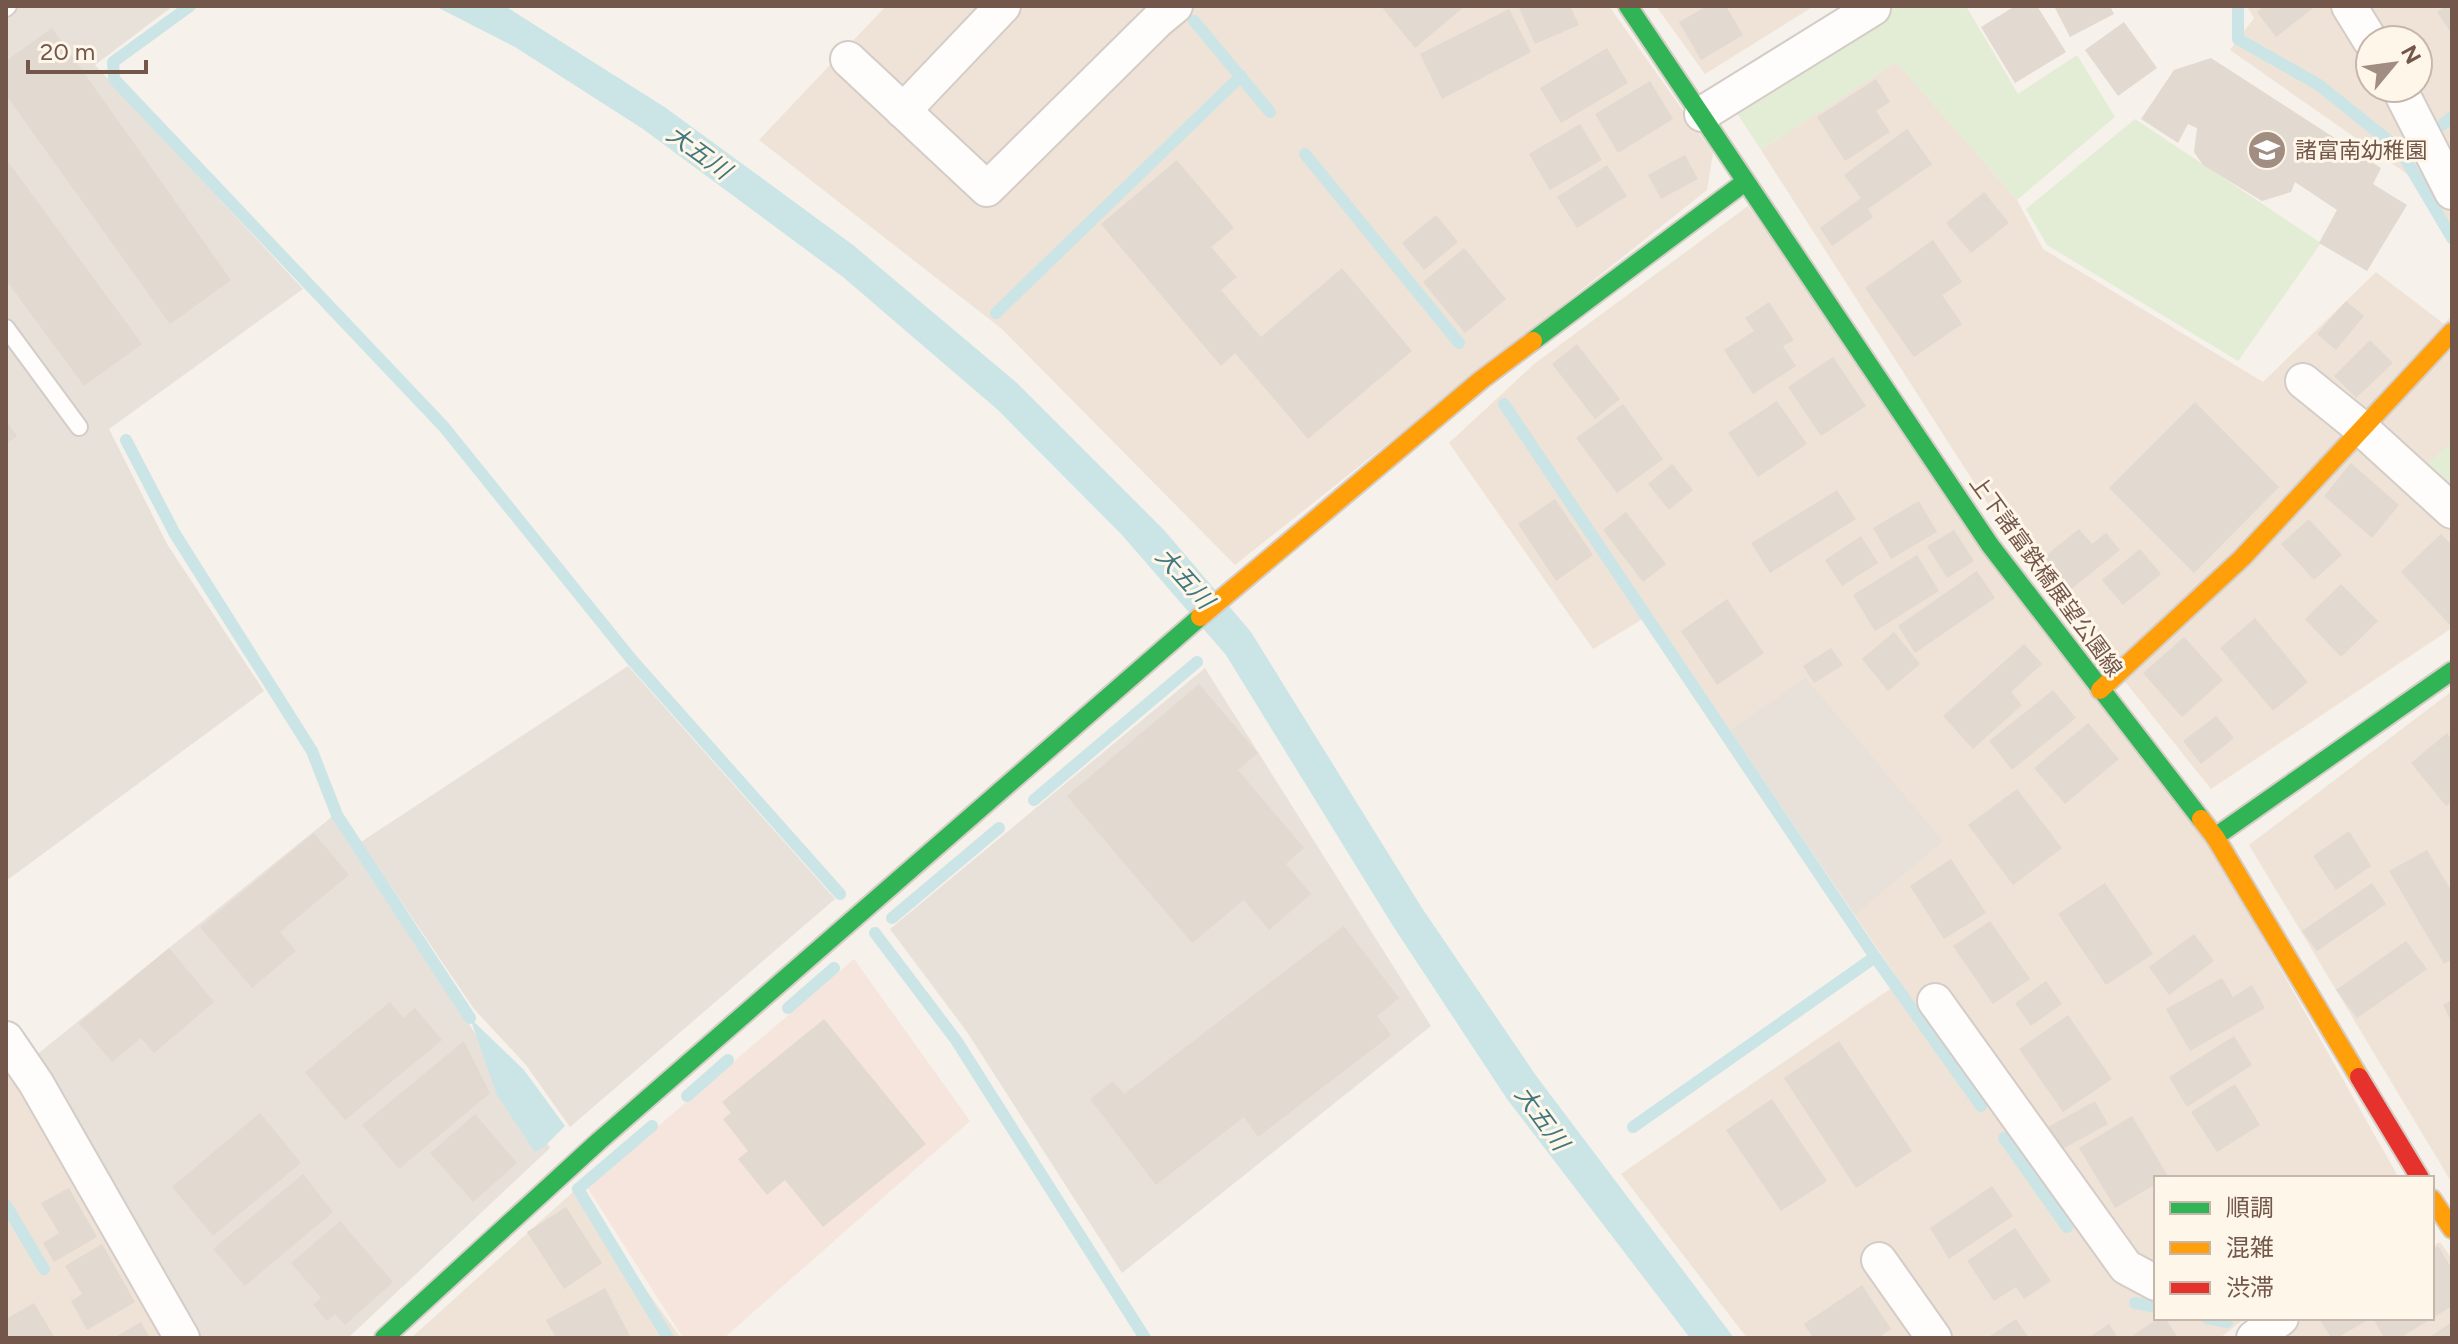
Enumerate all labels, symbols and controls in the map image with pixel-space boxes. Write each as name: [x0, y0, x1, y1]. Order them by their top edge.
scale bar: [28, 24, 146, 74]
north arrow: [2354, 24, 2434, 104]
text: 20 m: [40, 37, 95, 66]
text: N: [2395, 41, 2427, 69]
water label: 大五川: [661, 119, 739, 187]
school or university icon: 諸富南幼稚園: [2246, 129, 2288, 171]
place label: 諸富南幼稚園: [2295, 137, 2427, 164]
street label: 上下諸富鉄橋展望公園線: [1964, 470, 2128, 682]
water label: 大五川: [1150, 542, 1222, 617]
water label: 大五川: [1509, 1080, 1577, 1158]
legend: [2154, 1176, 2434, 1320]
text: 順調: [2226, 1193, 2274, 1222]
text: 混雑: [2226, 1233, 2274, 1262]
text: 渋滞: [2226, 1273, 2274, 1302]

